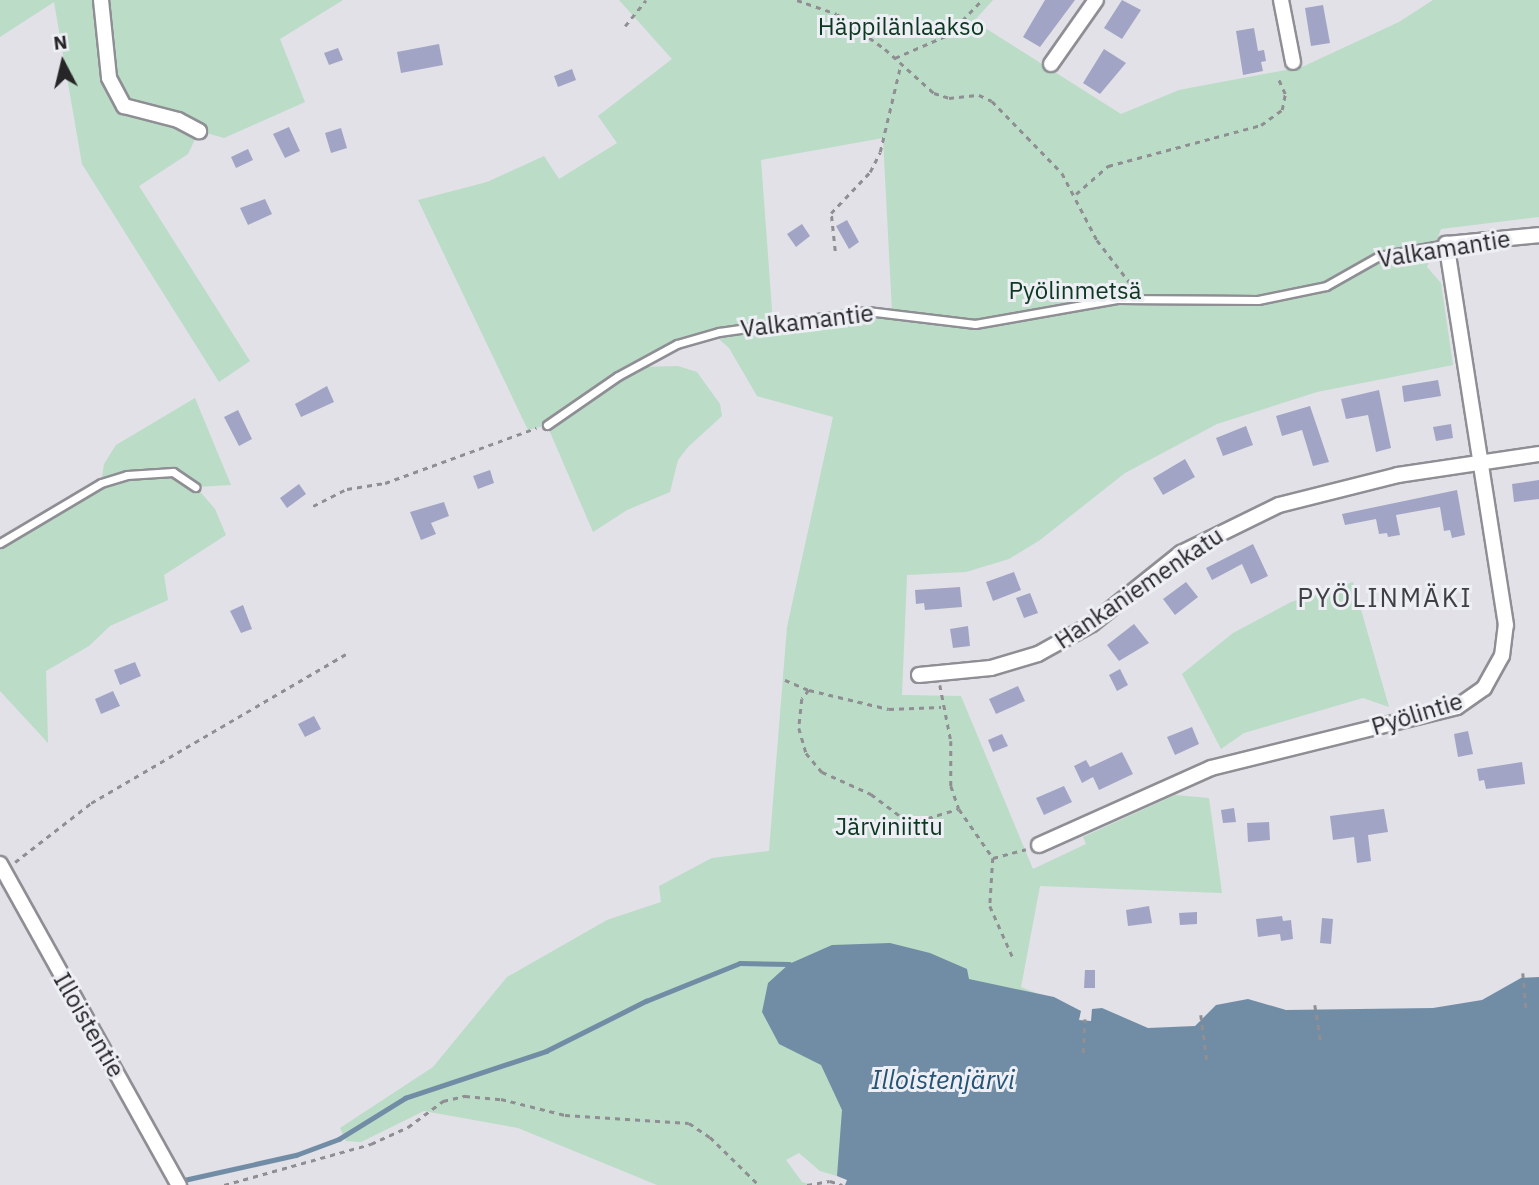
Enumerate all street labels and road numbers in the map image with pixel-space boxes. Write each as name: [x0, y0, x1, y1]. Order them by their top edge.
street label: Valkamantie: [1376, 224, 1512, 274]
street label: Valkamantie: [739, 299, 875, 343]
street label: Hankaniemenkatu: [1049, 521, 1229, 655]
street label: Pyölintie: [1368, 687, 1466, 741]
street label: Illoistentie: [47, 967, 131, 1083]

